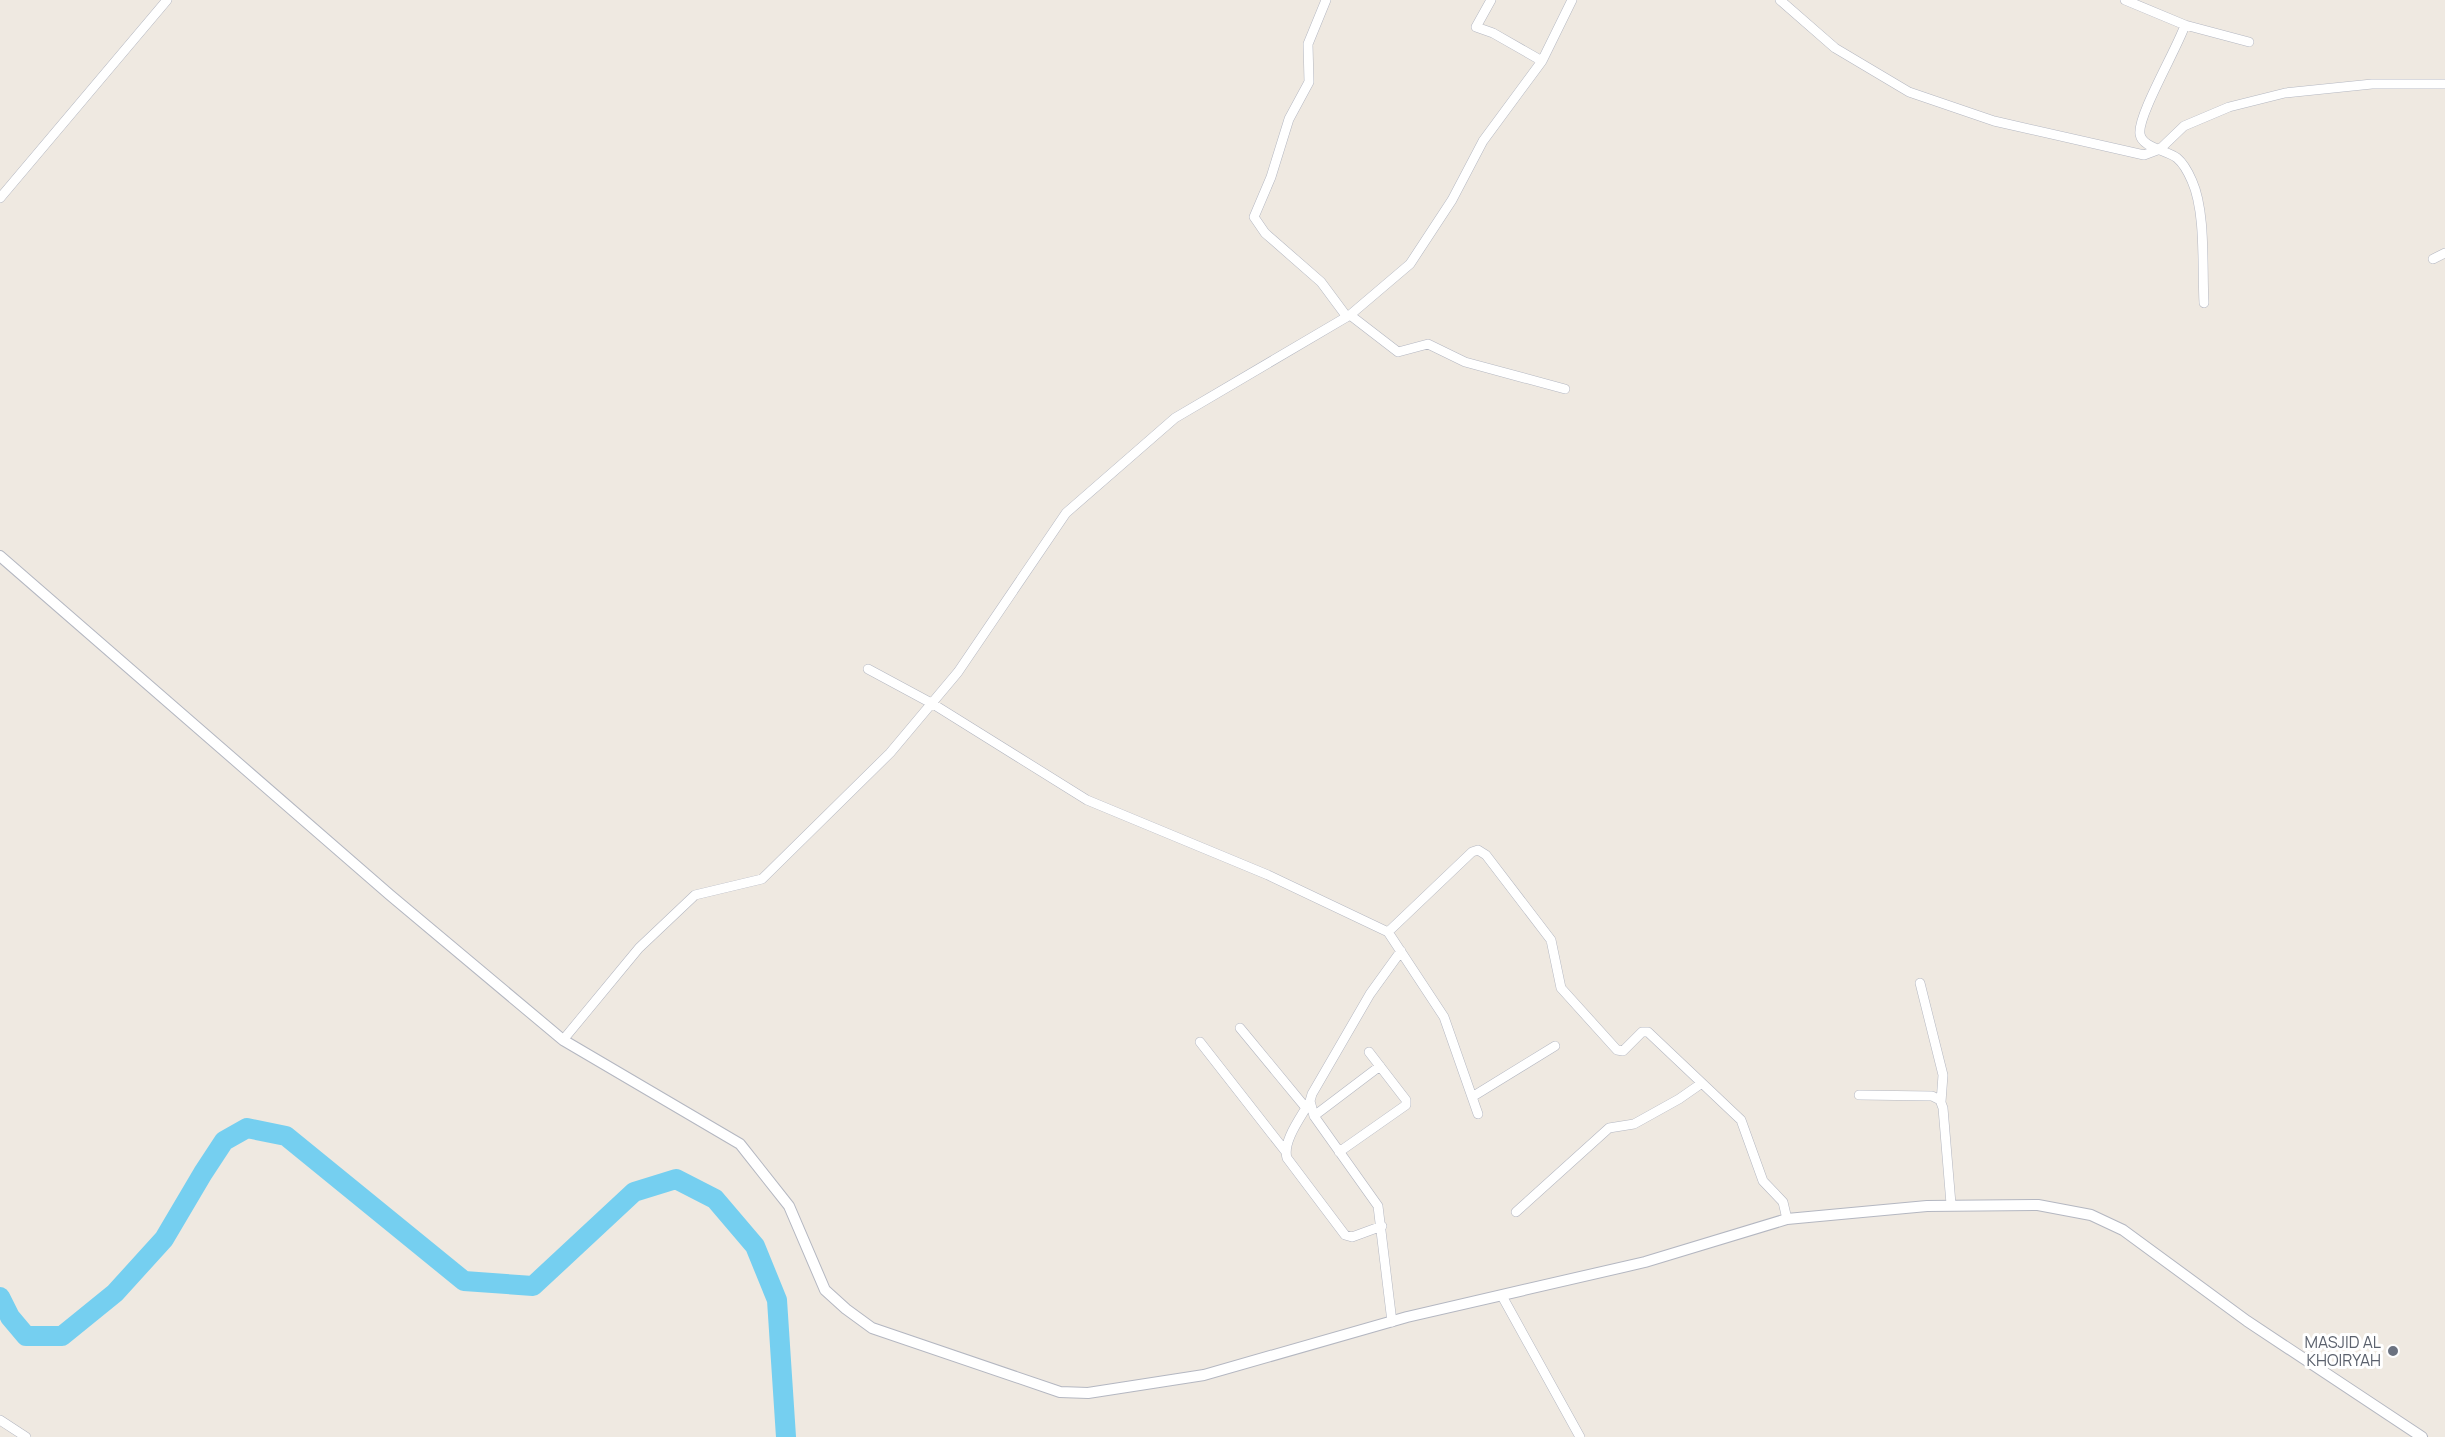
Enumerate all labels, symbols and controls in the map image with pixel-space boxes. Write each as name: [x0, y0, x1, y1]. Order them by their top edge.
place label: MASJID AL KHOIRYAH: [2304, 1331, 2381, 1371]
marker: MASJID AL KHOIRYAH: [2386, 1344, 2400, 1358]

